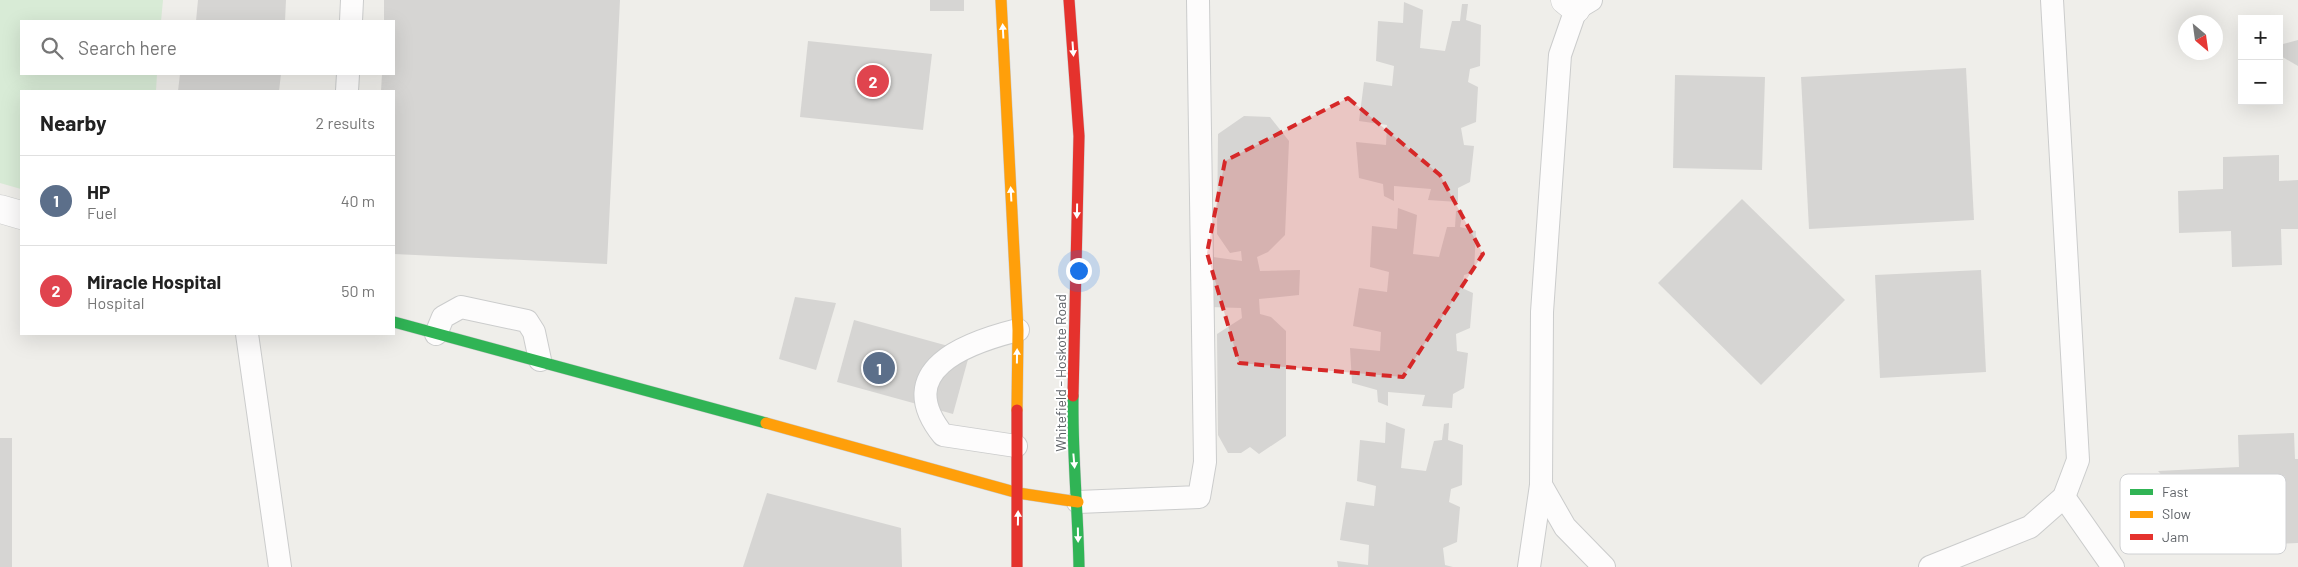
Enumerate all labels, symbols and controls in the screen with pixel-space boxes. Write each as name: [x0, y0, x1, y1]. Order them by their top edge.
north arrow: [2178, 15, 2223, 60]
map controls: [2238, 15, 2283, 105]
button: +: [2238, 15, 2283, 60]
search box: [20, 20, 395, 75]
one-way arrow: [998, 23, 1006, 39]
icon: search: [38, 34, 66, 62]
text: Search here: [78, 36, 177, 59]
one-way arrow: [1069, 41, 1077, 57]
button: −: [2238, 60, 2283, 105]
pin: 2: [857, 62, 889, 100]
text: Nearby: [40, 110, 106, 135]
text: 2 results: [316, 113, 375, 132]
text: HP: [87, 180, 110, 203]
one-way arrow: [1006, 185, 1014, 201]
text: 1: [53, 191, 59, 210]
text: 40 m: [341, 191, 375, 210]
text: Fuel: [87, 203, 117, 222]
one-way arrow: [1073, 203, 1081, 219]
your location: [1066, 258, 1092, 284]
text: Miracle Hospital: [87, 270, 221, 293]
text: 2: [52, 281, 60, 300]
text: 50 m: [341, 281, 375, 300]
text: Hospital: [87, 293, 144, 312]
street label: Whitefield - Hoskote Road: [1052, 294, 1069, 452]
one-way arrow: [1013, 348, 1021, 364]
pin: 1: [863, 349, 895, 387]
one-way arrow: [1071, 453, 1079, 469]
legend: [2120, 474, 2286, 554]
text: Fast: [2162, 483, 2188, 500]
text: Slow: [2162, 505, 2191, 522]
one-way arrow: [1014, 510, 1022, 526]
one-way arrow: [1074, 527, 1082, 543]
text: Jam: [2162, 528, 2189, 545]

